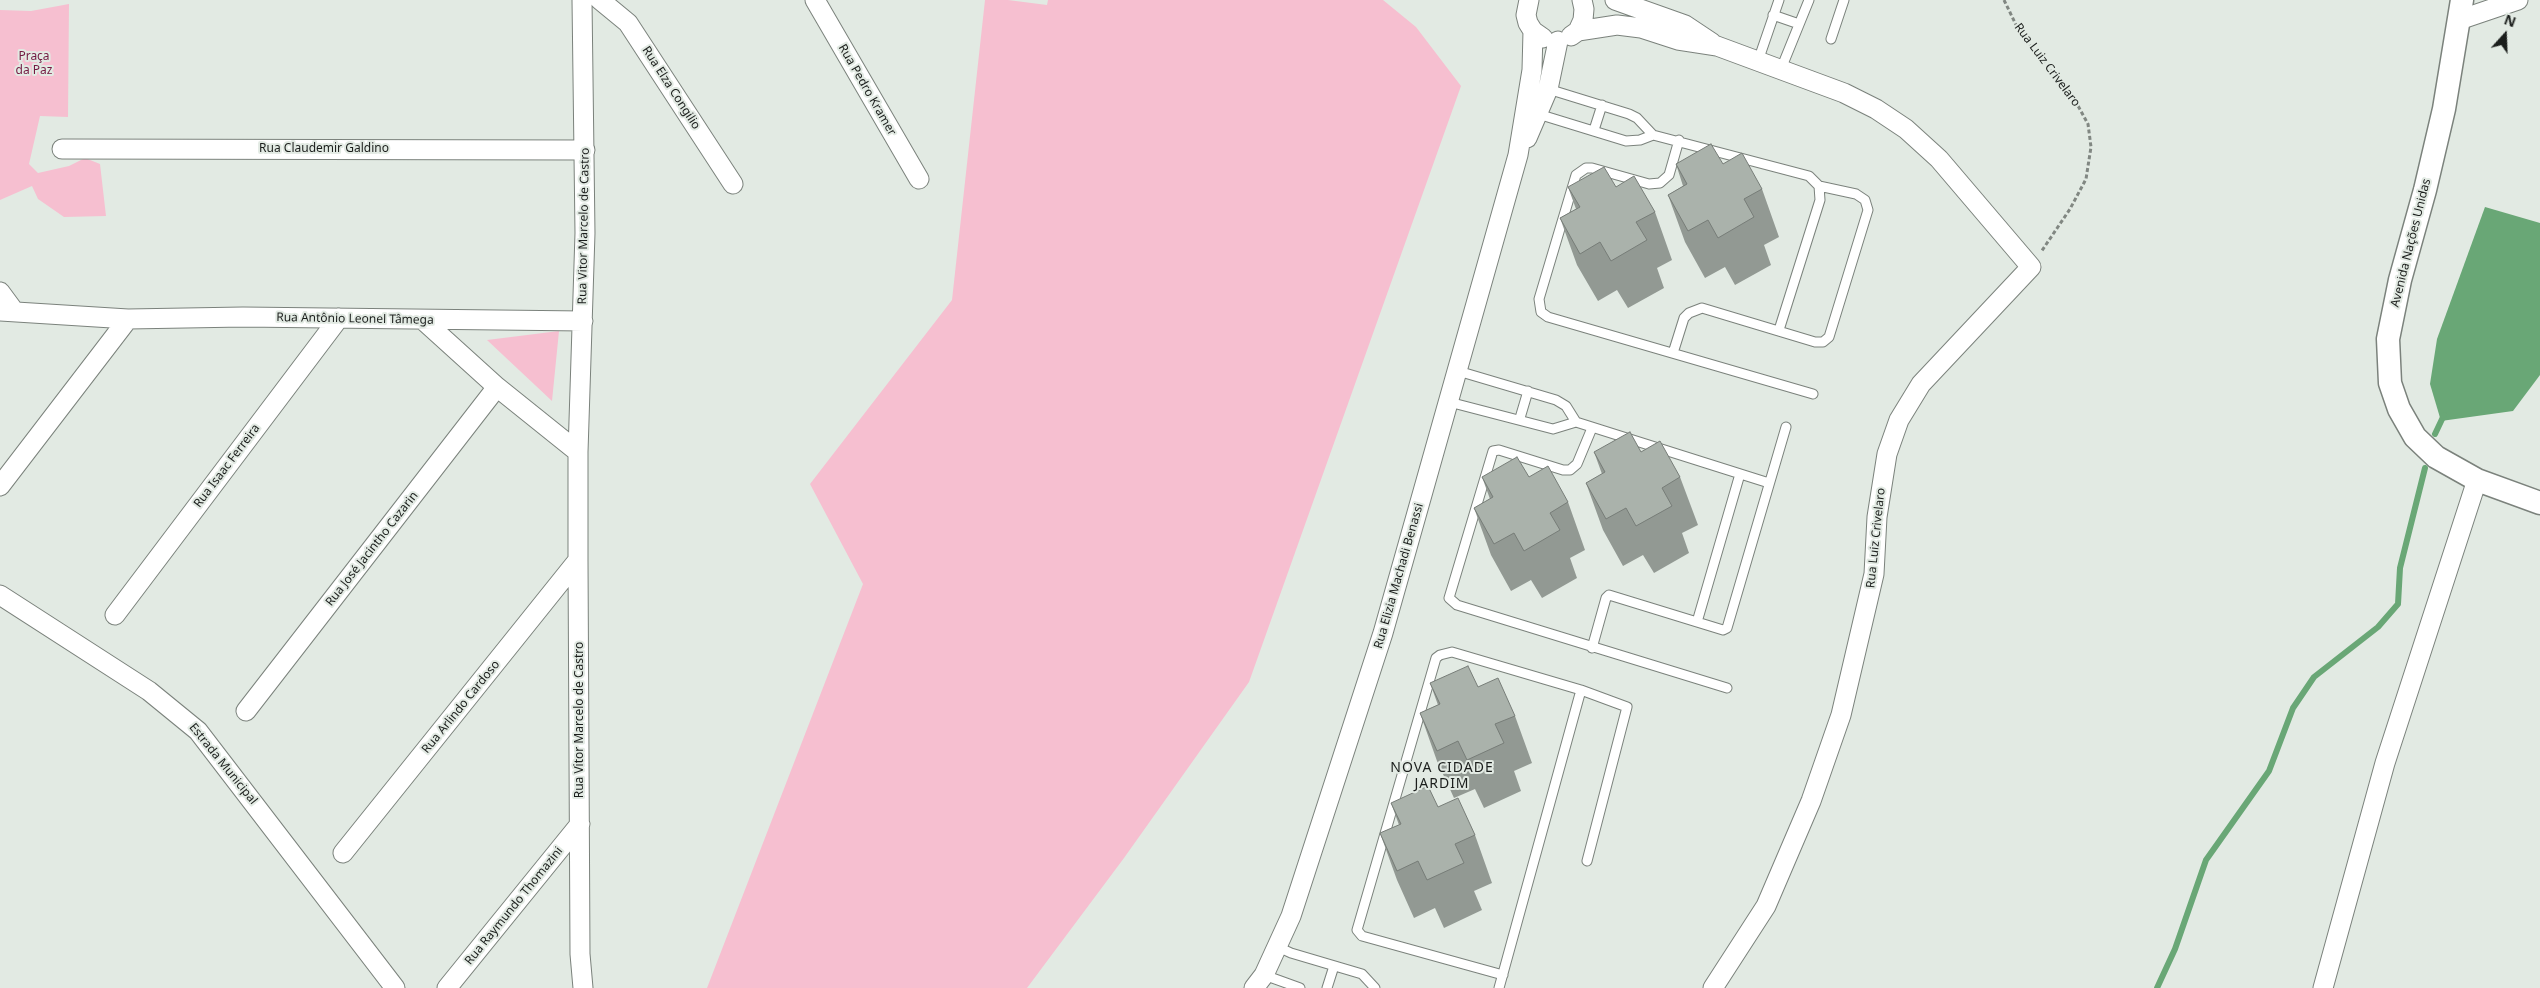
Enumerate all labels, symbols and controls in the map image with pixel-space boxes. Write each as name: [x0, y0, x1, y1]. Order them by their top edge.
north arrow: [2480, 10, 2530, 60]
text: N: [2502, 10, 2519, 31]
street label: Rua Luiz Crivelaro: [2011, 20, 2083, 110]
street label: Rua Pedro Kramer: [835, 42, 899, 138]
street label: Rua Elza Congilio: [639, 44, 703, 132]
park label: Praça da Paz: [16, 50, 52, 78]
street label: Rua Claudemir Galdino: [259, 142, 389, 156]
street label: Rua Vitor Marcelo de Castro: [575, 148, 593, 304]
street label: Avenida Nações Unidas: [2388, 177, 2434, 309]
street label: Rua Antônio Leonel Tâmega: [276, 310, 434, 328]
street label: Rua Isaac Ferreira: [191, 421, 263, 511]
street label: Rua Luiz Crivelaro: [1864, 487, 1888, 589]
street label: Rua José Jacintho Cazarin: [323, 489, 421, 609]
street label: Rua Elizia Machadi Benassi: [1371, 502, 1427, 650]
street label: Rua Vitor Marcelo de Castro: [573, 642, 587, 798]
street label: Rua Arlindo Cardoso: [419, 658, 503, 756]
street label: Estrada Municipal: [186, 720, 260, 808]
district label: NOVA CIDADE JARDIM: [1389, 760, 1495, 792]
street label: Rua Raymundo Thomazini: [462, 844, 566, 968]

